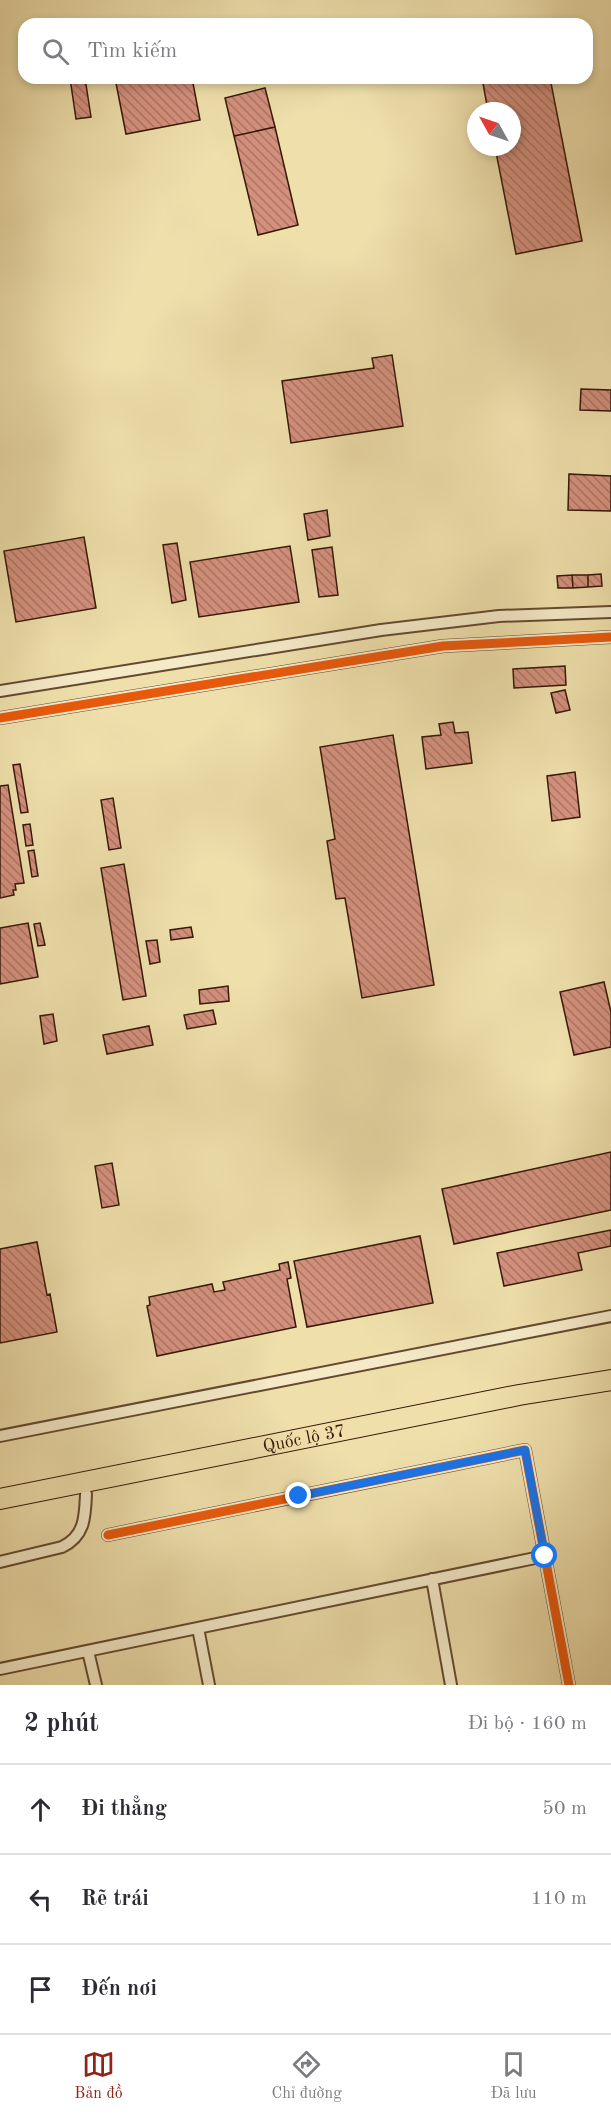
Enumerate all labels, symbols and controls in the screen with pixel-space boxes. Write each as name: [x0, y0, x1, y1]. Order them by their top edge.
search box: [18, 18, 593, 84]
icon: search: [39, 35, 72, 68]
text: Tìm kiếm: [87, 40, 177, 62]
north arrow: [467, 102, 521, 156]
street label: Quốc lộ 37: [261, 1422, 347, 1456]
route end: [285, 1482, 311, 1508]
route start: [531, 1542, 557, 1568]
text: 2 phút: [24, 1711, 99, 1737]
text: Đi bộ · 160 m: [467, 1714, 587, 1734]
icon: ahead: [24, 1793, 57, 1826]
text: Đi thẳng: [81, 1798, 167, 1820]
text: 50 m: [542, 1799, 587, 1819]
icon: left: [24, 1883, 57, 1916]
text: Rẽ trái: [81, 1888, 149, 1910]
text: 110 m: [531, 1889, 587, 1909]
icon: arrive: [24, 1973, 57, 2006]
text: Đến nơi: [81, 1978, 157, 2000]
tab: Bản đồ: [74, 2048, 123, 2104]
tab: Chỉ đường: [271, 2048, 342, 2104]
tab: Đã lưu: [491, 2048, 537, 2104]

